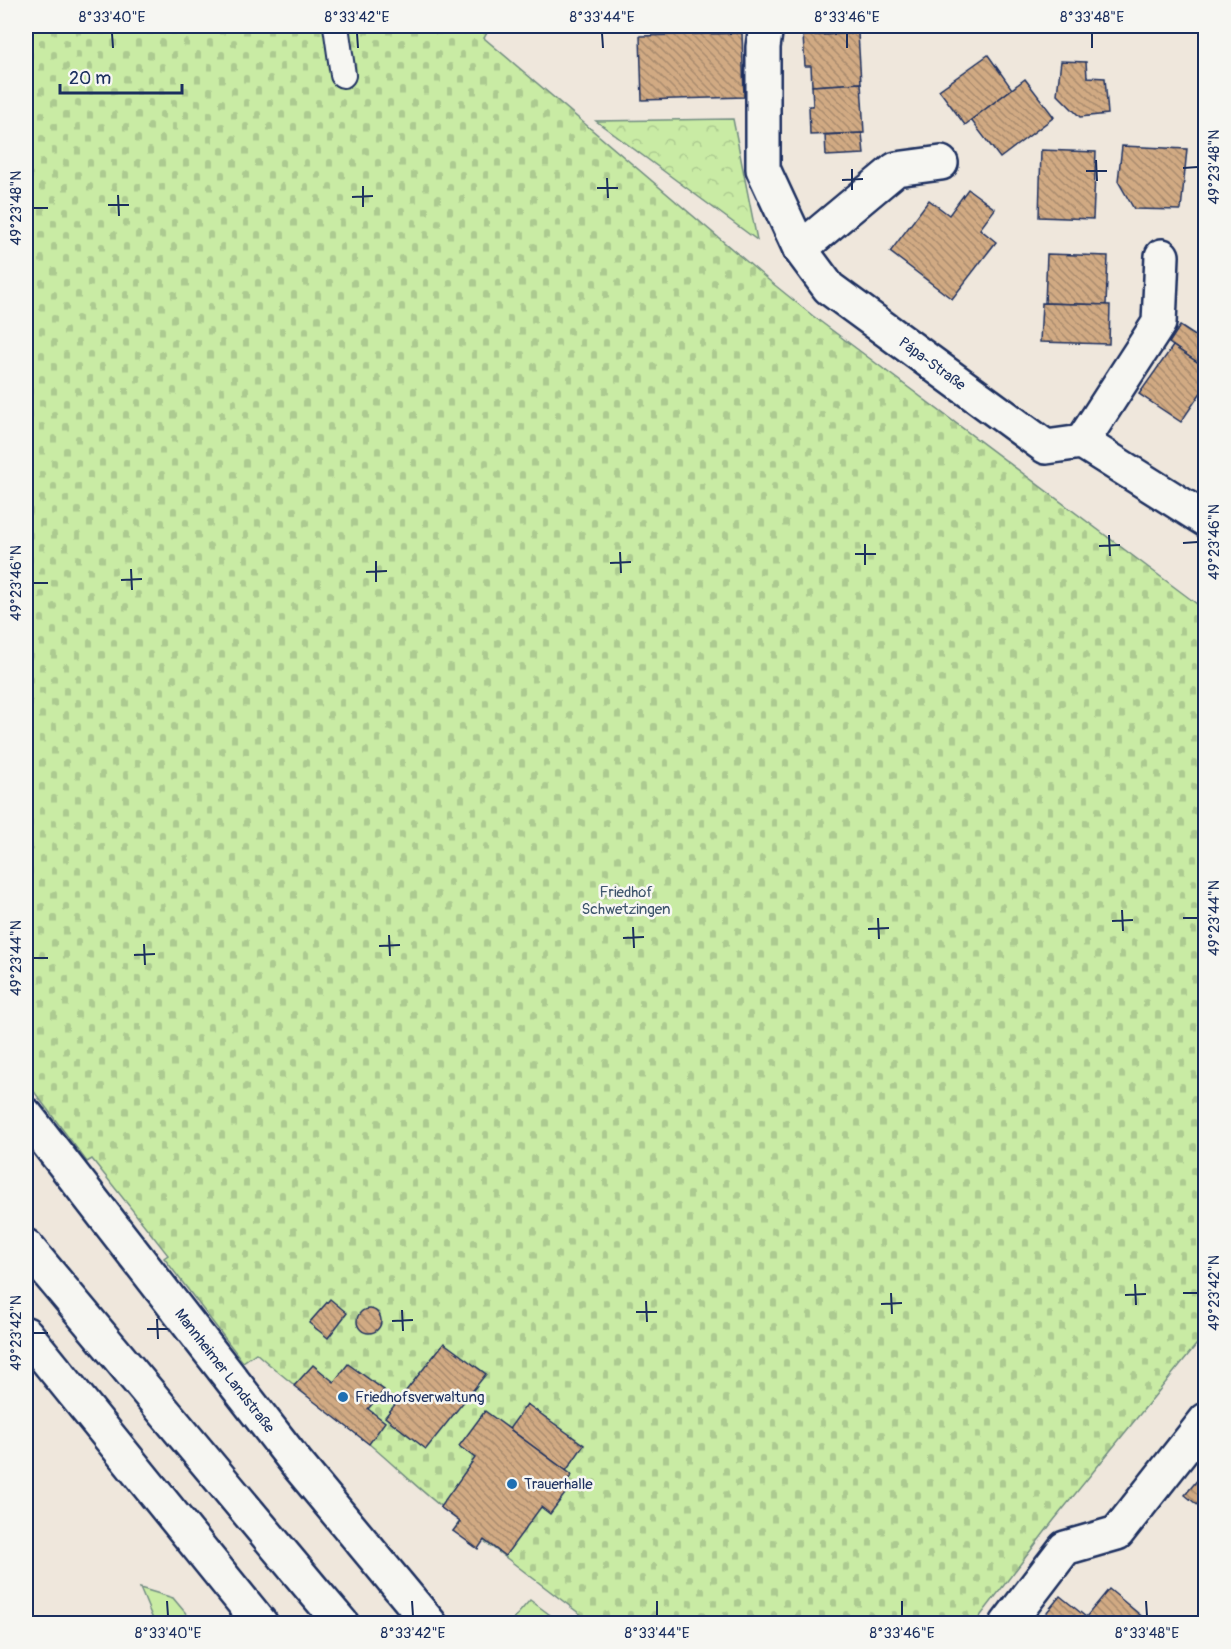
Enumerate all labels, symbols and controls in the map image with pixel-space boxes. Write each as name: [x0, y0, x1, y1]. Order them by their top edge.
text: 8°33'40"E: [79, 8, 146, 27]
text: 8°33'42"E: [325, 8, 390, 27]
text: 8°33'44"E: [569, 8, 635, 27]
text: 8°33'46"E: [814, 8, 880, 27]
text: 8°33'48"E: [1060, 8, 1124, 27]
scale bar: [60, 57, 182, 95]
text: 20 m: [69, 67, 111, 90]
text: 49°23'48"N: [1205, 130, 1224, 204]
text: 49°23'48"N: [7, 171, 26, 245]
street label: Pápa-Straße: [895, 333, 970, 395]
text: 49°23'46"N: [1205, 504, 1224, 580]
text: 49°23'46"N: [7, 545, 26, 621]
text: 49°23'44"N: [1205, 880, 1224, 956]
park label: Friedhof Schwetzingen: [582, 883, 670, 919]
text: 49°23'44"N: [7, 920, 26, 996]
text: 49°23'42"N: [1205, 1255, 1224, 1331]
text: 49°23'42"N: [7, 1295, 26, 1371]
street label: Mannheimer Landstraße: [170, 1305, 279, 1437]
place label: Friedhofsverwaltung: [355, 1388, 484, 1407]
marker: Friedhofsverwaltung: [336, 1390, 350, 1404]
place label: Trauerhalle: [524, 1475, 593, 1494]
marker: Trauerhalle: [505, 1477, 519, 1491]
text: 8°33'40"E: [135, 1624, 202, 1643]
text: 8°33'42"E: [381, 1624, 446, 1643]
text: 8°33'44"E: [624, 1624, 690, 1643]
text: 8°33'46"E: [869, 1624, 935, 1643]
text: 8°33'48"E: [1115, 1624, 1179, 1643]

